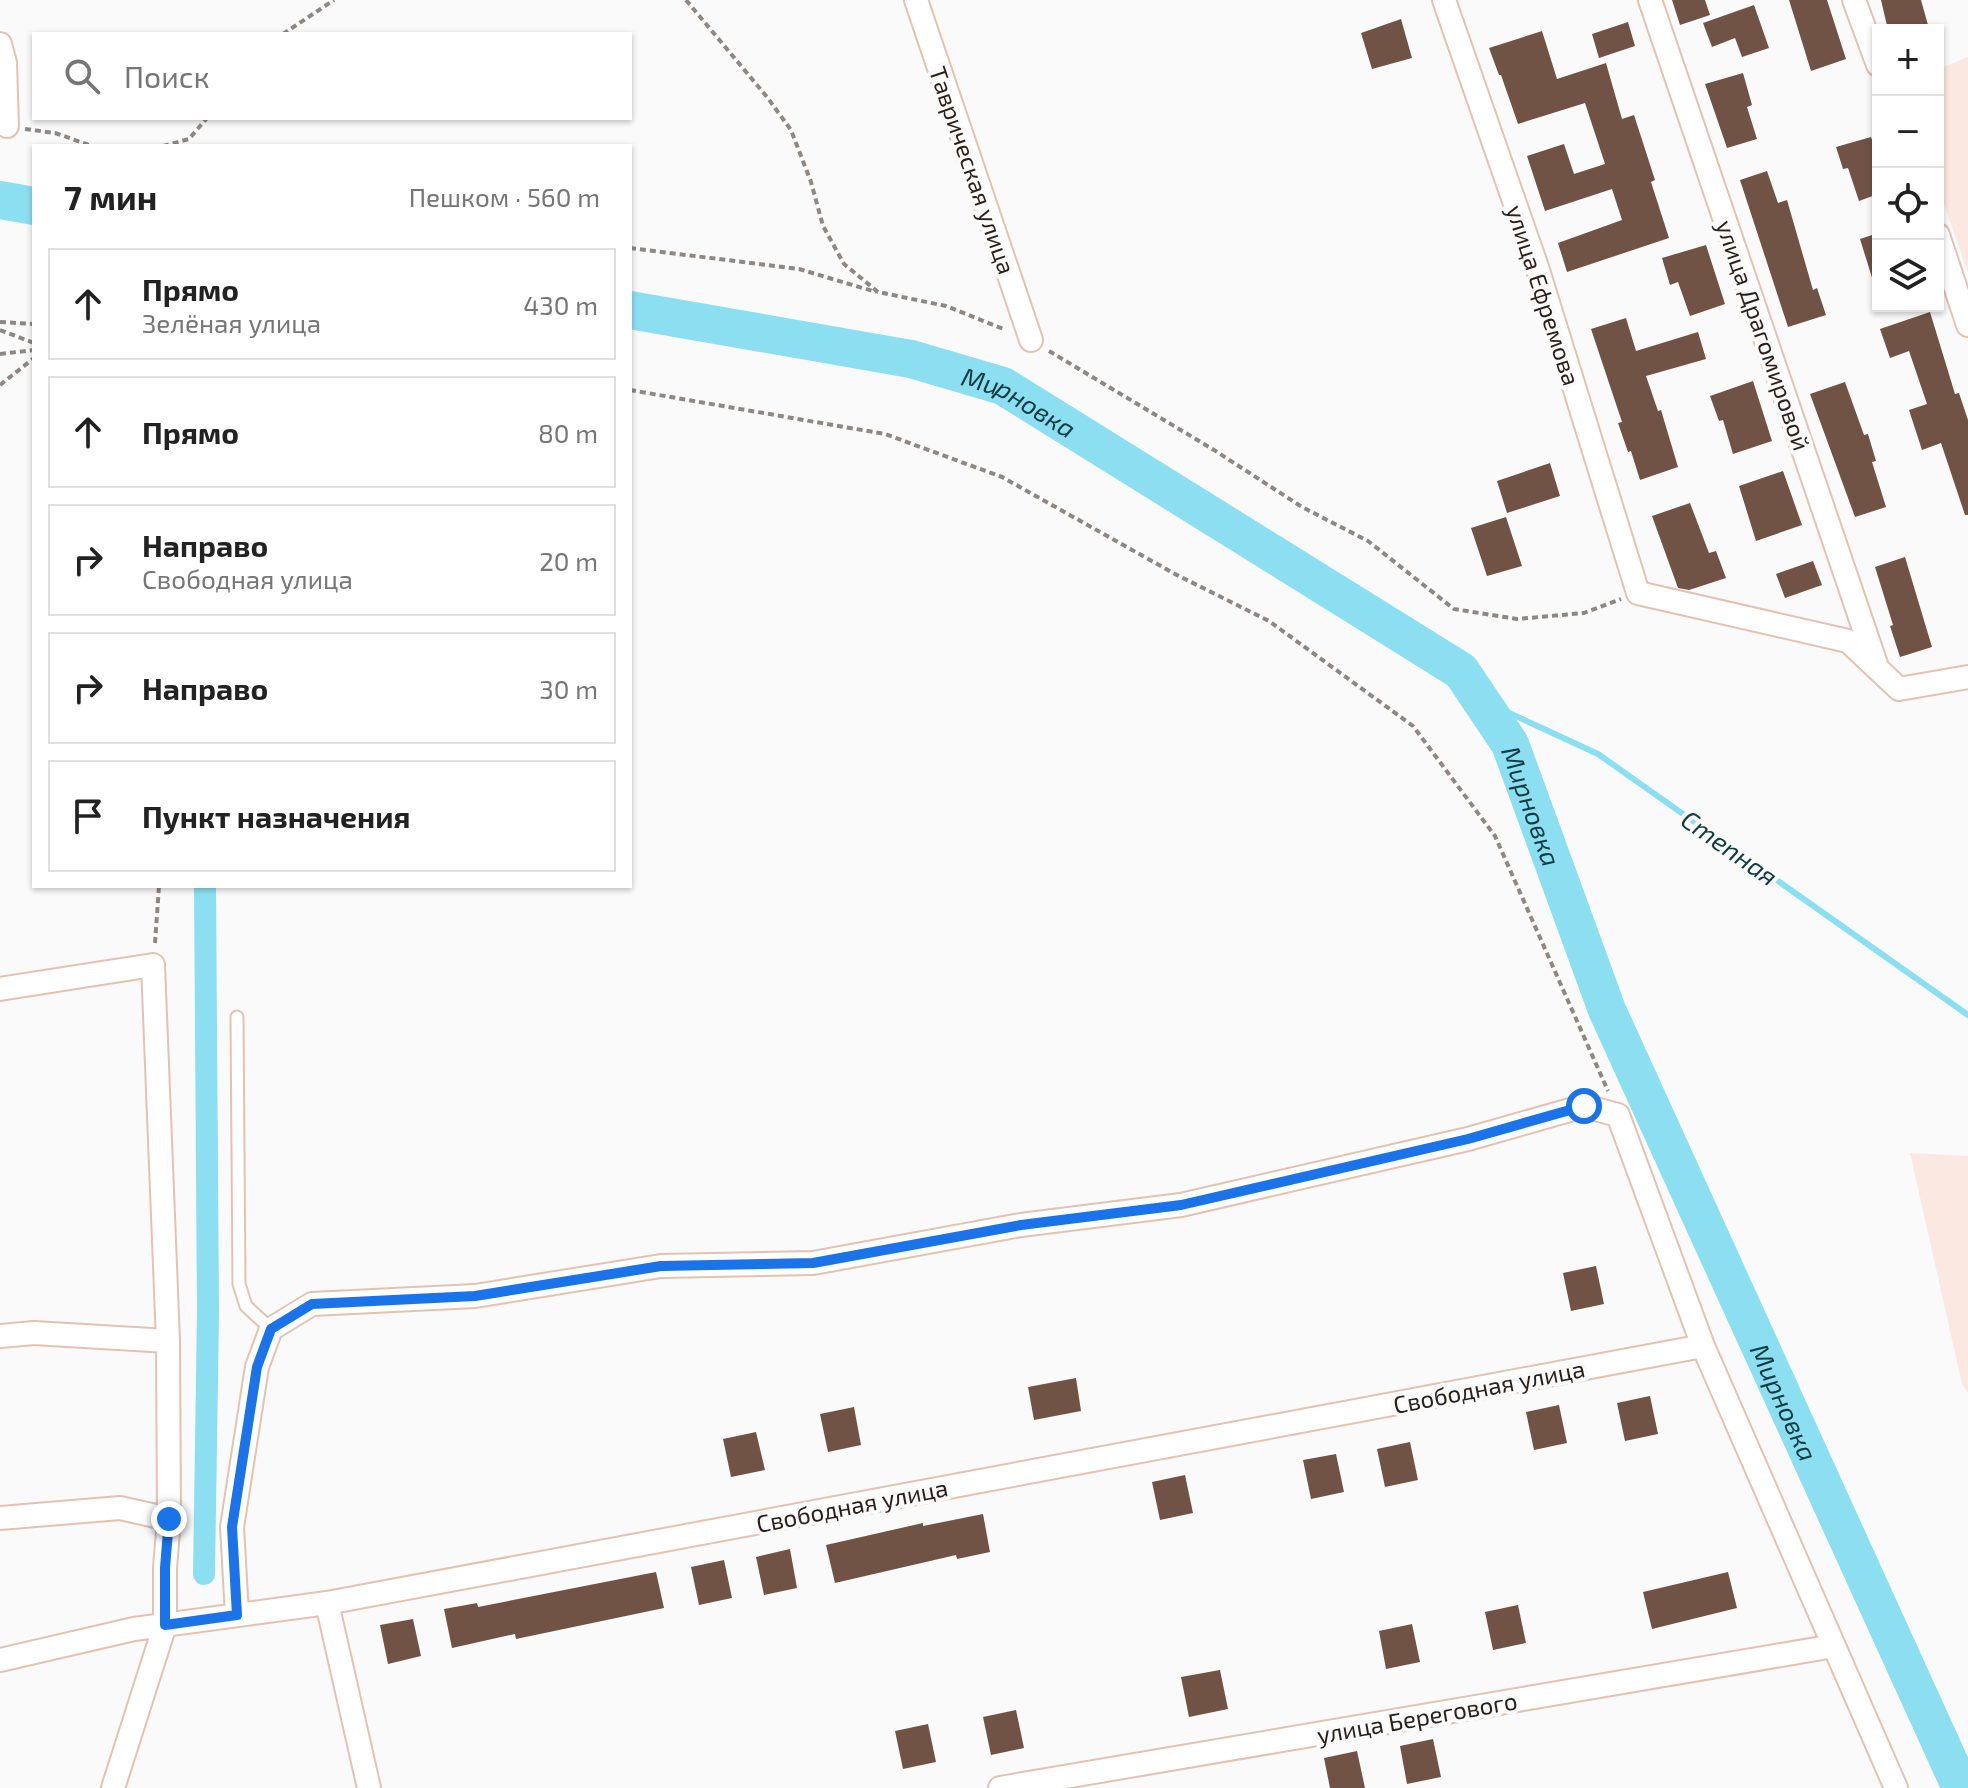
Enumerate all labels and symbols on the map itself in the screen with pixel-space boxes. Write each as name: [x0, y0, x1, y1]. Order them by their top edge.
street label: Таврическая улица: [923, 62, 1022, 278]
street label: улица Ефремова: [1500, 201, 1587, 389]
street label: улица Драгомировой: [1710, 216, 1817, 454]
water label: Мирновка: [959, 359, 1082, 443]
water label: Мирновка: [1496, 741, 1568, 870]
water label: Степная: [1676, 803, 1784, 891]
route start: [1566, 1088, 1602, 1124]
water label: Мирновка: [1745, 1338, 1825, 1465]
street label: Свободная улица: [1391, 1353, 1587, 1420]
street label: Свободная улица: [754, 1472, 950, 1539]
route end: [151, 1501, 187, 1537]
street label: улица Берегового: [1315, 1685, 1520, 1750]

